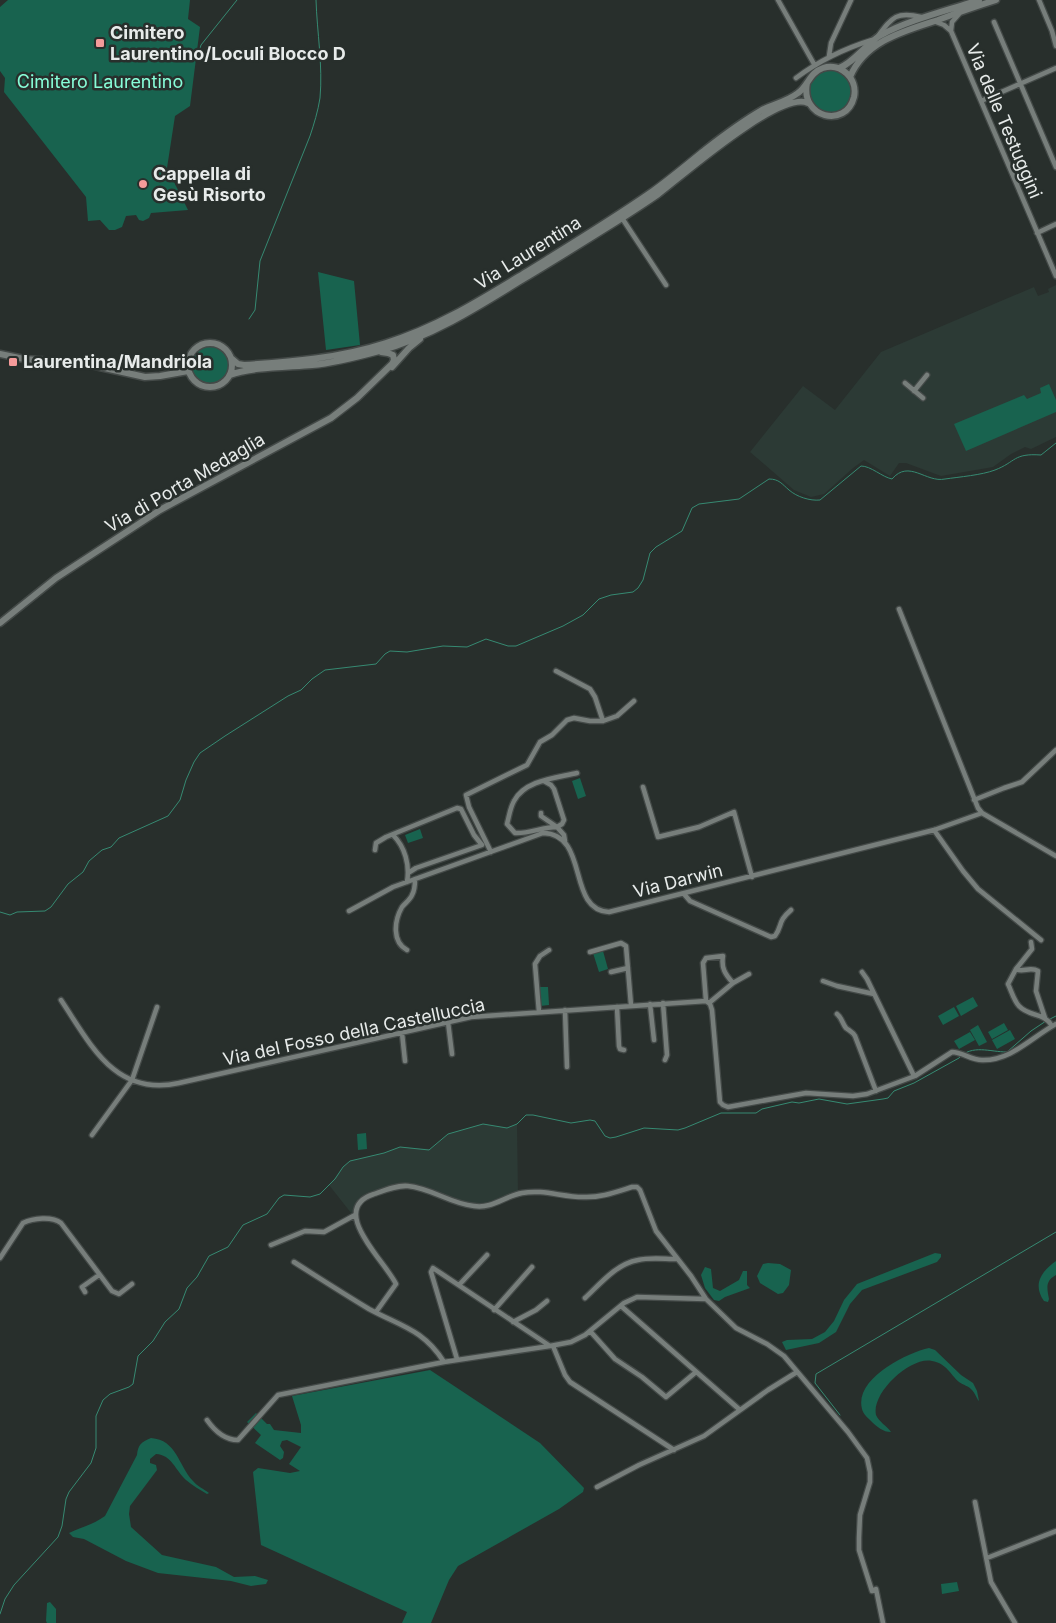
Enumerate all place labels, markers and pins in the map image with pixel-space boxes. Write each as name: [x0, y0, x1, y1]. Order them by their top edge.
place label: Cimitero Laurentino/Loculi Blocco D: [110, 22, 346, 64]
marker: Cimitero Laurentino/Loculi Blocco D: [94, 37, 106, 49]
place label: Cappella di Gesù Risorto: [153, 163, 266, 205]
marker: Cappella di Gesù Risorto: [137, 178, 149, 190]
place label: Laurentina/Mandriola: [23, 351, 212, 372]
marker: Laurentina/Mandriola: [7, 356, 19, 368]

